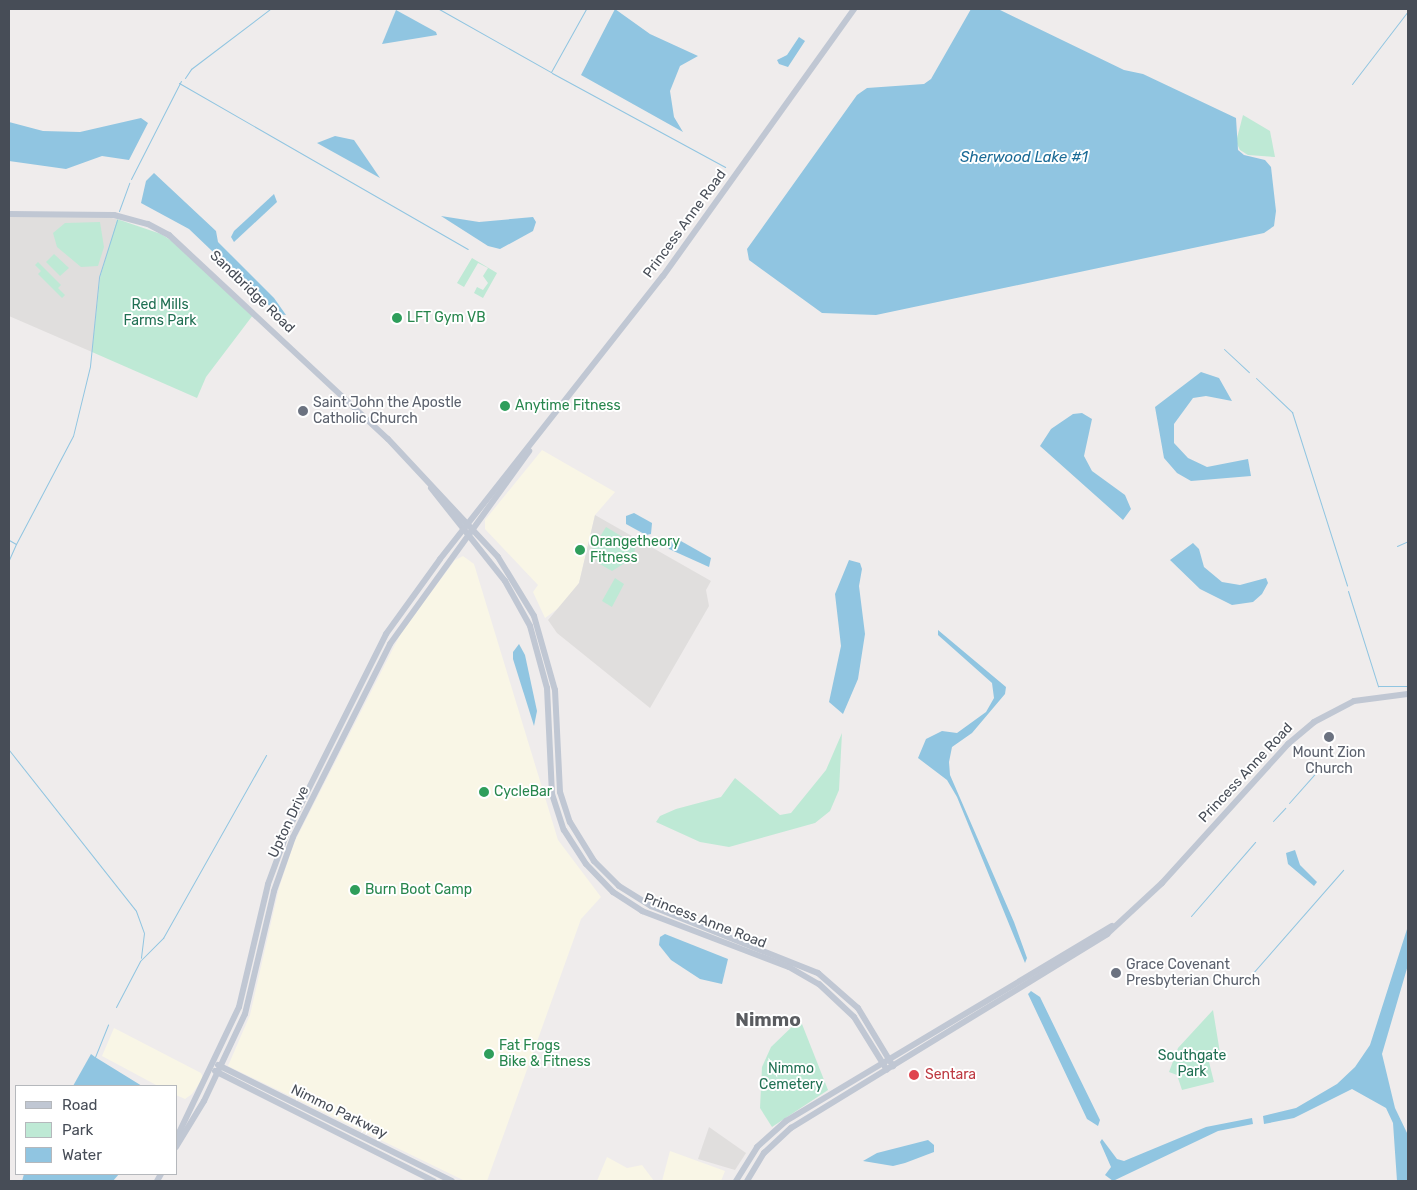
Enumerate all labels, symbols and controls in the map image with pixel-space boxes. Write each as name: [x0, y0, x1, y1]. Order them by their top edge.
water label: Sherwood Lake #1: [960, 149, 1088, 167]
street label: Princess Anne Road: [640, 166, 730, 282]
street label: Sandbridge Road: [206, 247, 298, 337]
park label: Red Mills Farms Park: [124, 297, 196, 330]
place label: LFT Gym VB: [407, 310, 486, 326]
marker: LFT Gym VB: [391, 312, 403, 324]
place label: Saint John the Apostle Catholic Church: [313, 395, 462, 428]
place label: Anytime Fitness: [515, 398, 621, 414]
marker: Anytime Fitness: [499, 400, 511, 412]
marker: Saint John the Apostle Catholic Church: [297, 405, 309, 417]
place label: Orangetheory Fitness: [590, 534, 680, 566]
marker: Orangetheory Fitness: [574, 544, 586, 556]
street label: Princess Anne Road: [1195, 720, 1297, 826]
marker: Mount Zion Church: [1323, 731, 1335, 743]
place label: Mount Zion Church: [1292, 745, 1366, 778]
street label: Upton Drive: [265, 783, 313, 861]
place label: CycleBar: [494, 784, 552, 800]
marker: CycleBar: [478, 786, 490, 798]
place label: Burn Boot Camp: [365, 882, 472, 898]
marker: Burn Boot Camp: [349, 884, 361, 896]
street label: Princess Anne Road: [641, 890, 769, 952]
place label: Grace Covenant Presbyterian Church: [1126, 957, 1260, 990]
marker: Grace Covenant Presbyterian Church: [1110, 967, 1122, 979]
district label: Nimmo: [735, 1009, 801, 1031]
place label: Fat Frogs Bike & Fitness: [499, 1038, 591, 1070]
marker: Fat Frogs Bike & Fitness: [483, 1048, 495, 1060]
park label: Southgate Park: [1158, 1048, 1226, 1080]
park label: Nimmo Cemetery: [759, 1061, 823, 1094]
place label: Sentara: [925, 1067, 976, 1083]
marker: Sentara: [907, 1068, 921, 1082]
street label: Nimmo Parkway: [288, 1081, 390, 1143]
legend: [15, 1085, 178, 1175]
text: Road: [62, 1096, 98, 1114]
text: Park: [62, 1121, 93, 1139]
text: Water: [62, 1146, 102, 1164]

